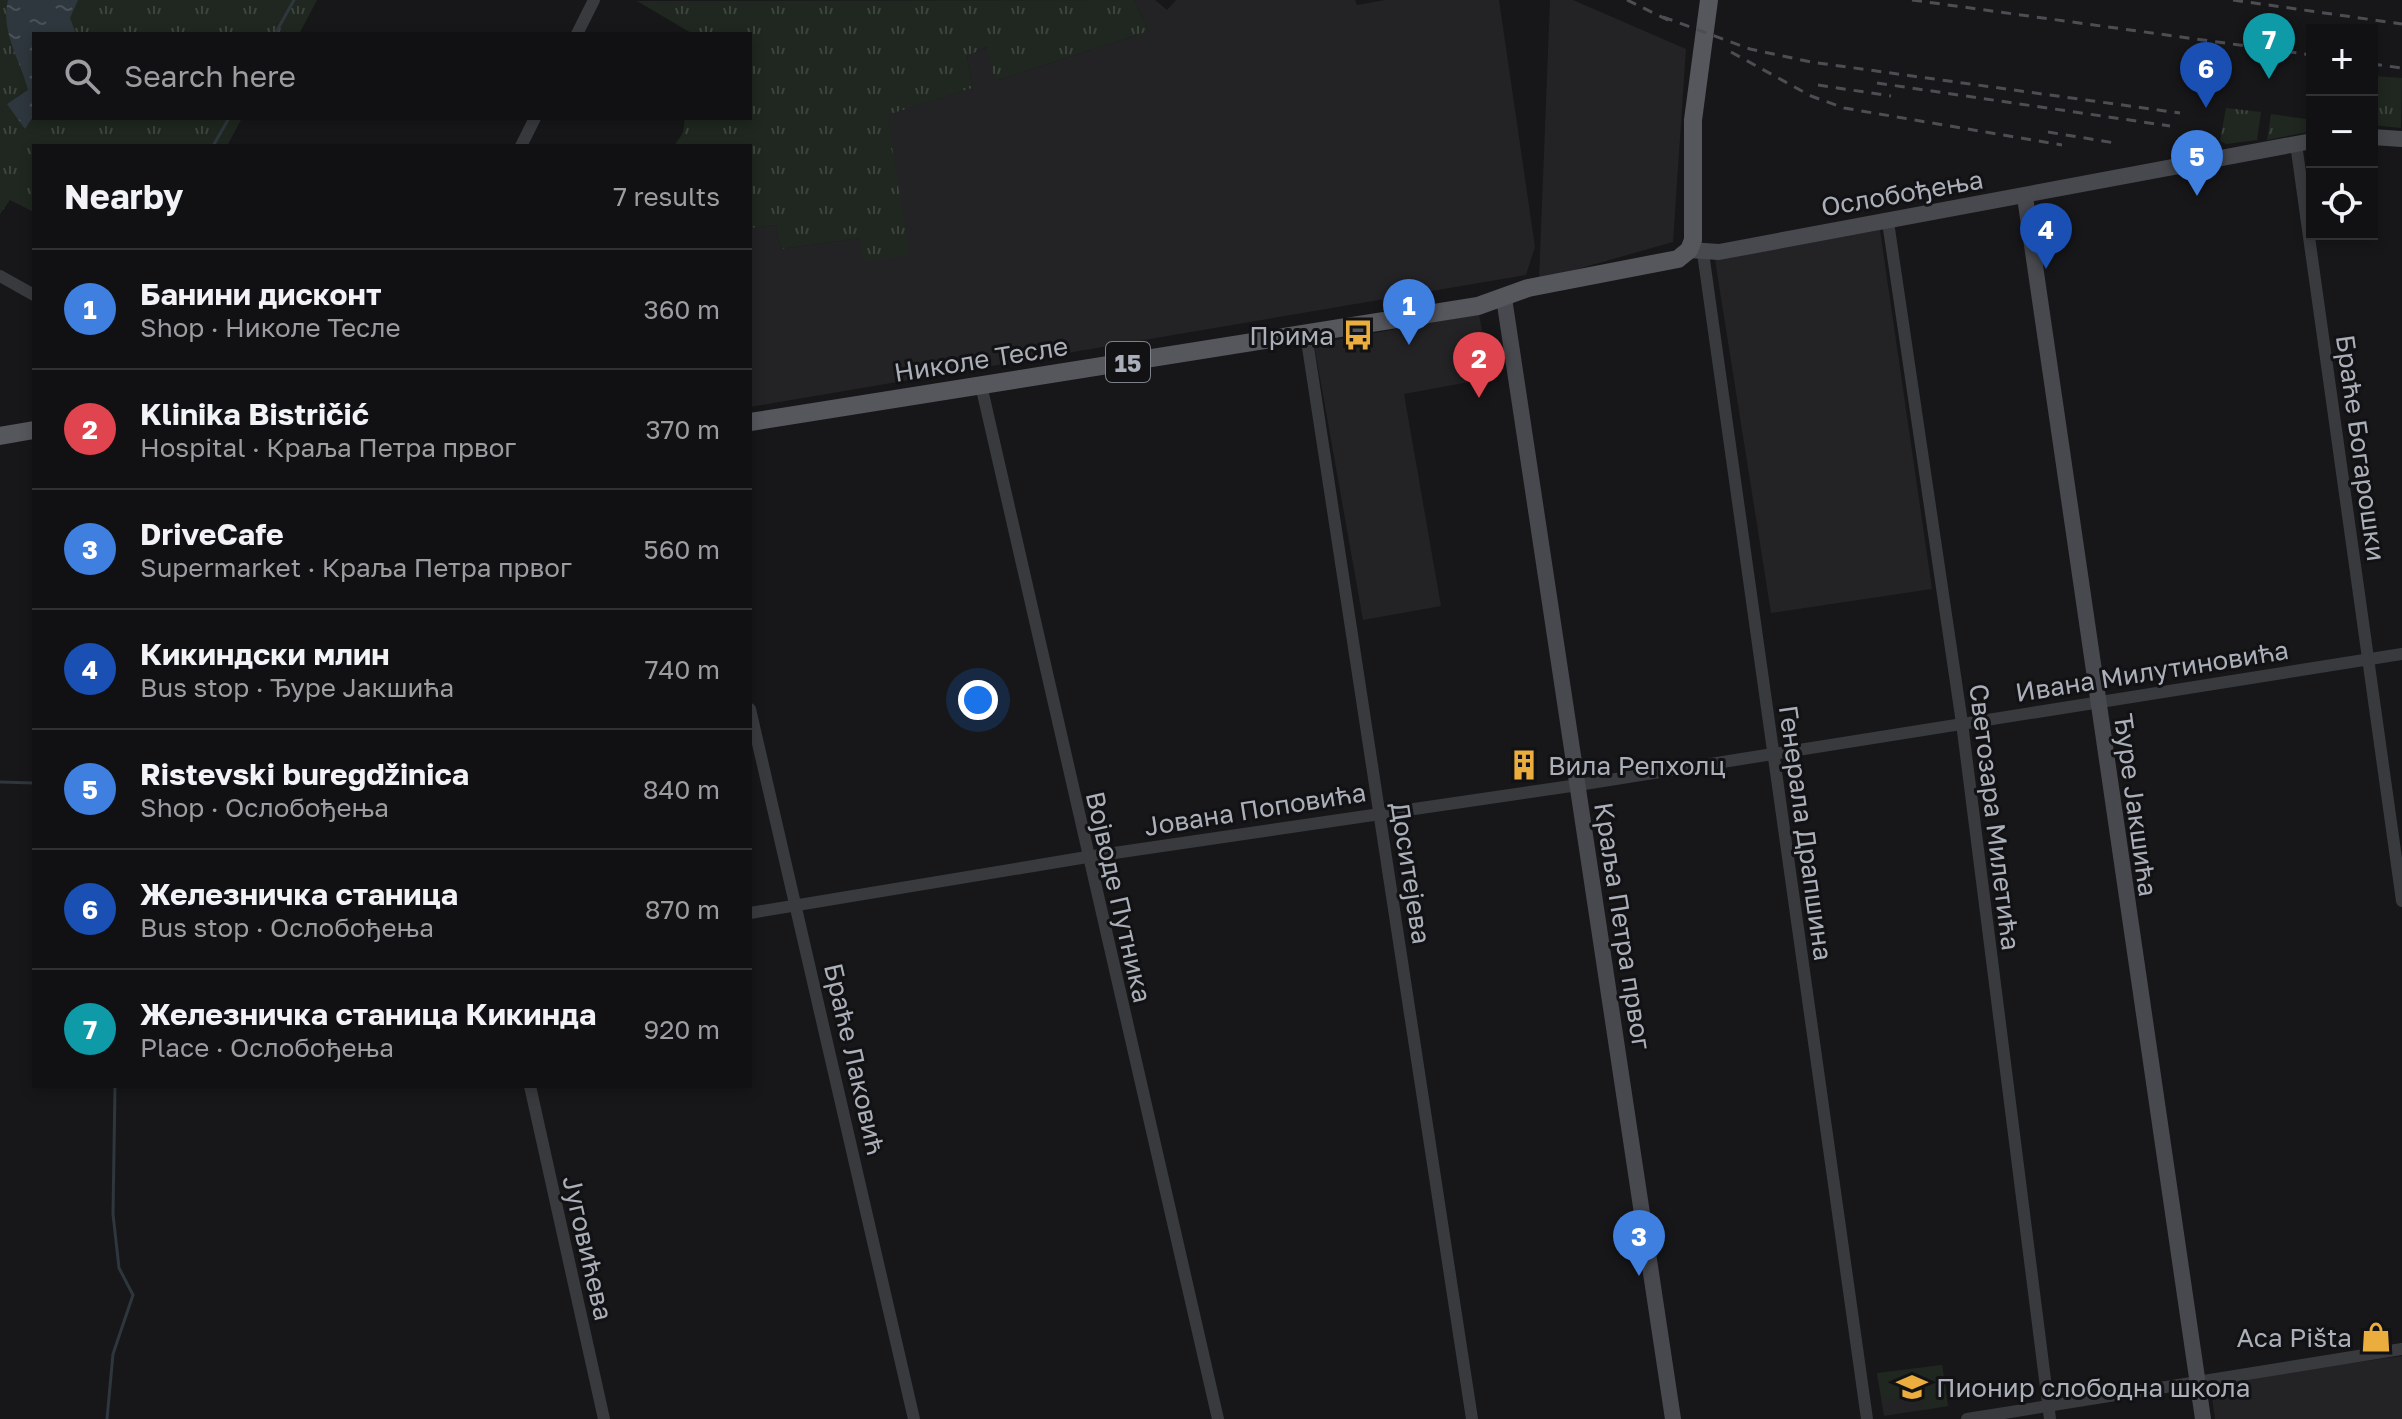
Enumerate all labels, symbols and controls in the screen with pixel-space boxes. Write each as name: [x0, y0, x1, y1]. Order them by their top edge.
pin: 7: [2243, 13, 2295, 79]
map controls: [2306, 24, 2378, 240]
button: +: [2306, 24, 2378, 96]
search box: [32, 32, 752, 120]
pin: 6: [2180, 42, 2232, 108]
icon: search: [60, 54, 104, 98]
text: Search here: [124, 58, 296, 94]
button: −: [2306, 96, 2378, 168]
pin: 5: [2171, 130, 2223, 196]
street label: Ослобођења: [1819, 164, 1985, 222]
button: locate: [2306, 168, 2378, 240]
text: Nearby: [64, 176, 184, 216]
text: 7 results: [613, 181, 720, 212]
pin: 4: [2020, 203, 2072, 269]
text: Банини дисконт: [140, 276, 382, 312]
pin: 1: [1383, 279, 1435, 345]
text: 1: [83, 294, 97, 325]
text: 360 m: [643, 294, 720, 325]
text: Shop · Николе Тесле: [140, 312, 401, 343]
bus stop icon: Прима: [1341, 318, 1375, 352]
place label: Прима: [1249, 320, 1334, 351]
street label: Николе Тесле: [892, 330, 1070, 388]
pin: 2: [1453, 332, 1505, 398]
street label: Браће Богарошки: [2330, 333, 2392, 563]
road number: 15: [1106, 342, 1150, 382]
text: Klinika Bistričić: [140, 396, 369, 432]
text: 2: [82, 414, 98, 445]
text: 370 m: [645, 414, 720, 445]
text: Hospital · Краља Петра првог: [140, 432, 516, 463]
text: DriveCafe: [140, 516, 284, 552]
text: 3: [82, 534, 98, 565]
text: 560 m: [644, 534, 720, 565]
text: Supermarket · Краља Петра првог: [140, 552, 572, 583]
street label: Ивана Милутиновића: [2013, 634, 2291, 708]
text: Кикиндски млин: [140, 636, 390, 672]
text: 4: [82, 654, 98, 685]
text: 740 m: [645, 654, 720, 685]
text: Bus stop · Ђуре Јакшића: [140, 672, 454, 703]
your location: [958, 680, 998, 720]
street label: Светозара Милетића: [1963, 682, 2027, 952]
street label: Генерала Драпшина: [1773, 703, 1839, 963]
street label: Ђуре Јакшића: [2108, 712, 2164, 898]
building icon: Вила Репхолц: [1507, 748, 1541, 782]
place label: Вила Репхолц: [1548, 750, 1726, 781]
text: Ristevski buregdžinica: [140, 756, 469, 792]
text: 5: [82, 774, 98, 805]
text: 840 m: [643, 774, 720, 805]
street label: Јована Поповића: [1142, 776, 1368, 842]
street label: Војводе Путника: [1080, 788, 1158, 1006]
text: Shop · Ослобођења: [140, 792, 389, 823]
street label: Доситејева: [1384, 800, 1438, 946]
street label: Краља Петра првог: [1588, 800, 1658, 1052]
text: Железничка станица: [140, 876, 458, 912]
text: 6: [82, 894, 98, 925]
text: 870 m: [645, 894, 720, 925]
text: Bus stop · Ослобођења: [140, 912, 434, 943]
street label: Браће Лаковић: [818, 960, 892, 1158]
text: Железничка станица Кикинда: [140, 996, 596, 1032]
text: 7: [83, 1014, 97, 1045]
text: 920 m: [644, 1014, 720, 1045]
text: Place · Ослобођења: [140, 1032, 394, 1063]
street label: Југовићева: [556, 1173, 620, 1323]
pin: 3: [1613, 1210, 1665, 1276]
shop icon: Aca Pišta: [2359, 1320, 2393, 1354]
place label: Aca Pišta: [2237, 1322, 2352, 1353]
school or university icon: Пионир слободна школа: [1895, 1370, 1929, 1404]
place label: Пионир слободна школа: [1936, 1372, 2250, 1403]

